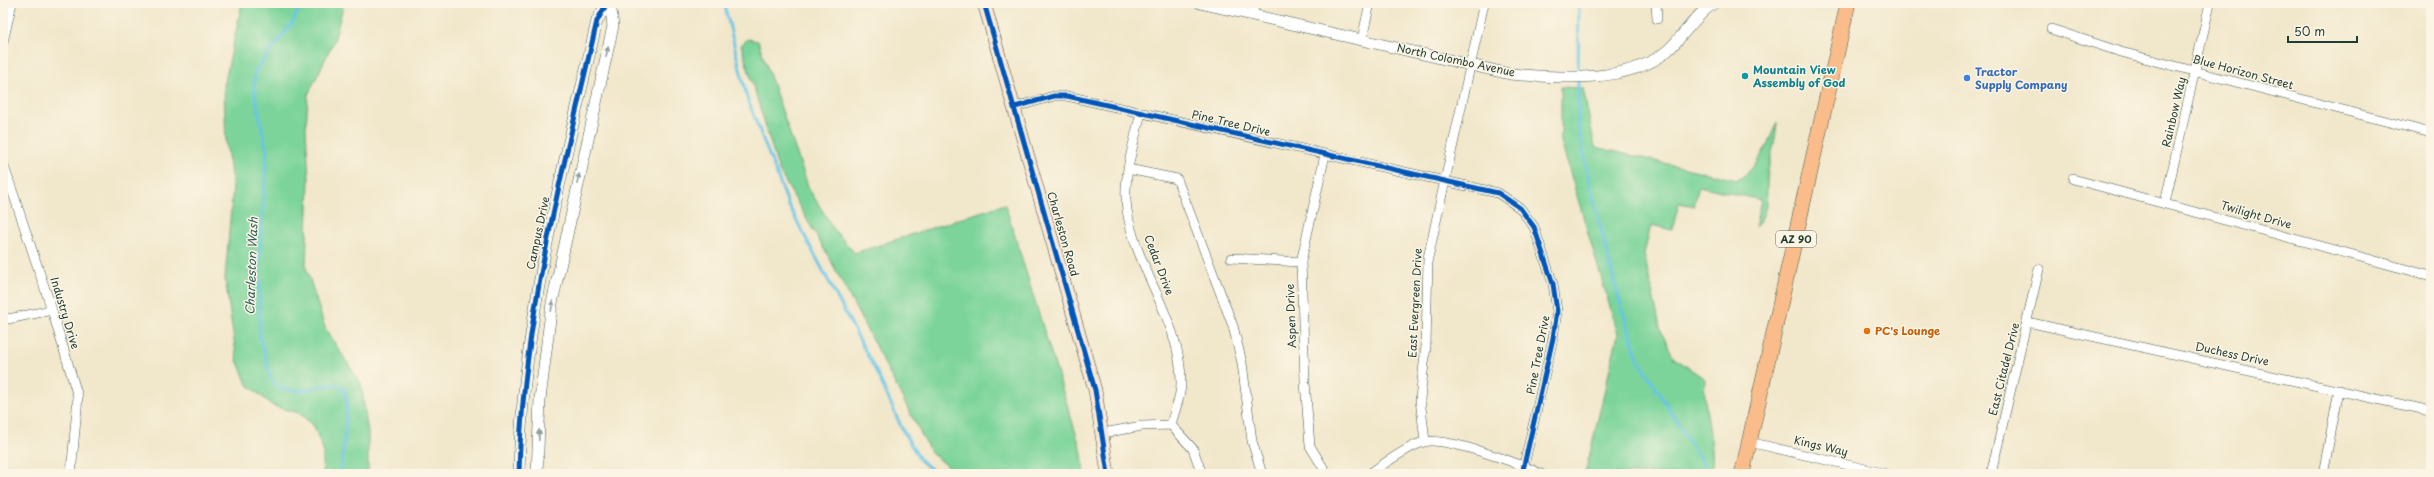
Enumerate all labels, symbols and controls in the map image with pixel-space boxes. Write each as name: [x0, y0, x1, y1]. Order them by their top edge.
scale bar: [2288, 18, 2357, 44]
text: 50 m: [2294, 22, 2325, 40]
street label: North Colombo Avenue: [1395, 39, 1517, 80]
one-way arrow: [604, 46, 610, 58]
street label: Blue Horizon Street: [2191, 50, 2296, 93]
place label: Mountain View Assembly of God: [1752, 61, 1846, 91]
place label: Tractor Supply Company: [1975, 63, 2067, 93]
marker: Mountain View Assembly of God: [1740, 71, 1750, 81]
marker: Tractor Supply Company: [1962, 73, 1972, 83]
street label: Rainbow Way: [2157, 75, 2190, 149]
street label: Pine Tree Drive: [1190, 105, 1273, 140]
one-way arrow: [576, 172, 582, 185]
street label: Charleston Road: [1043, 189, 1084, 278]
street label: Campus Drive: [521, 195, 554, 271]
street label: Twilight Drive: [2219, 196, 2294, 233]
water label: Charleston Wash: [240, 216, 262, 315]
road number: AZ 90: [1776, 231, 1816, 247]
street label: Cedar Drive: [1140, 232, 1179, 297]
street label: East Evergreen Drive: [1403, 248, 1426, 358]
street label: Industry Drive: [46, 275, 85, 351]
street label: Aspen Drive: [1281, 283, 1300, 348]
one-way arrow: [549, 300, 555, 312]
street label: Pine Tree Drive: [1522, 313, 1554, 396]
street label: East Citadel Drive: [1984, 320, 2023, 417]
place label: PC's Lounge: [1875, 322, 1940, 339]
marker: PC's Lounge: [1862, 326, 1872, 336]
street label: Duchess Drive: [2194, 337, 2271, 370]
one-way arrow: [535, 429, 542, 441]
street label: Kings Way: [1792, 431, 1850, 460]

